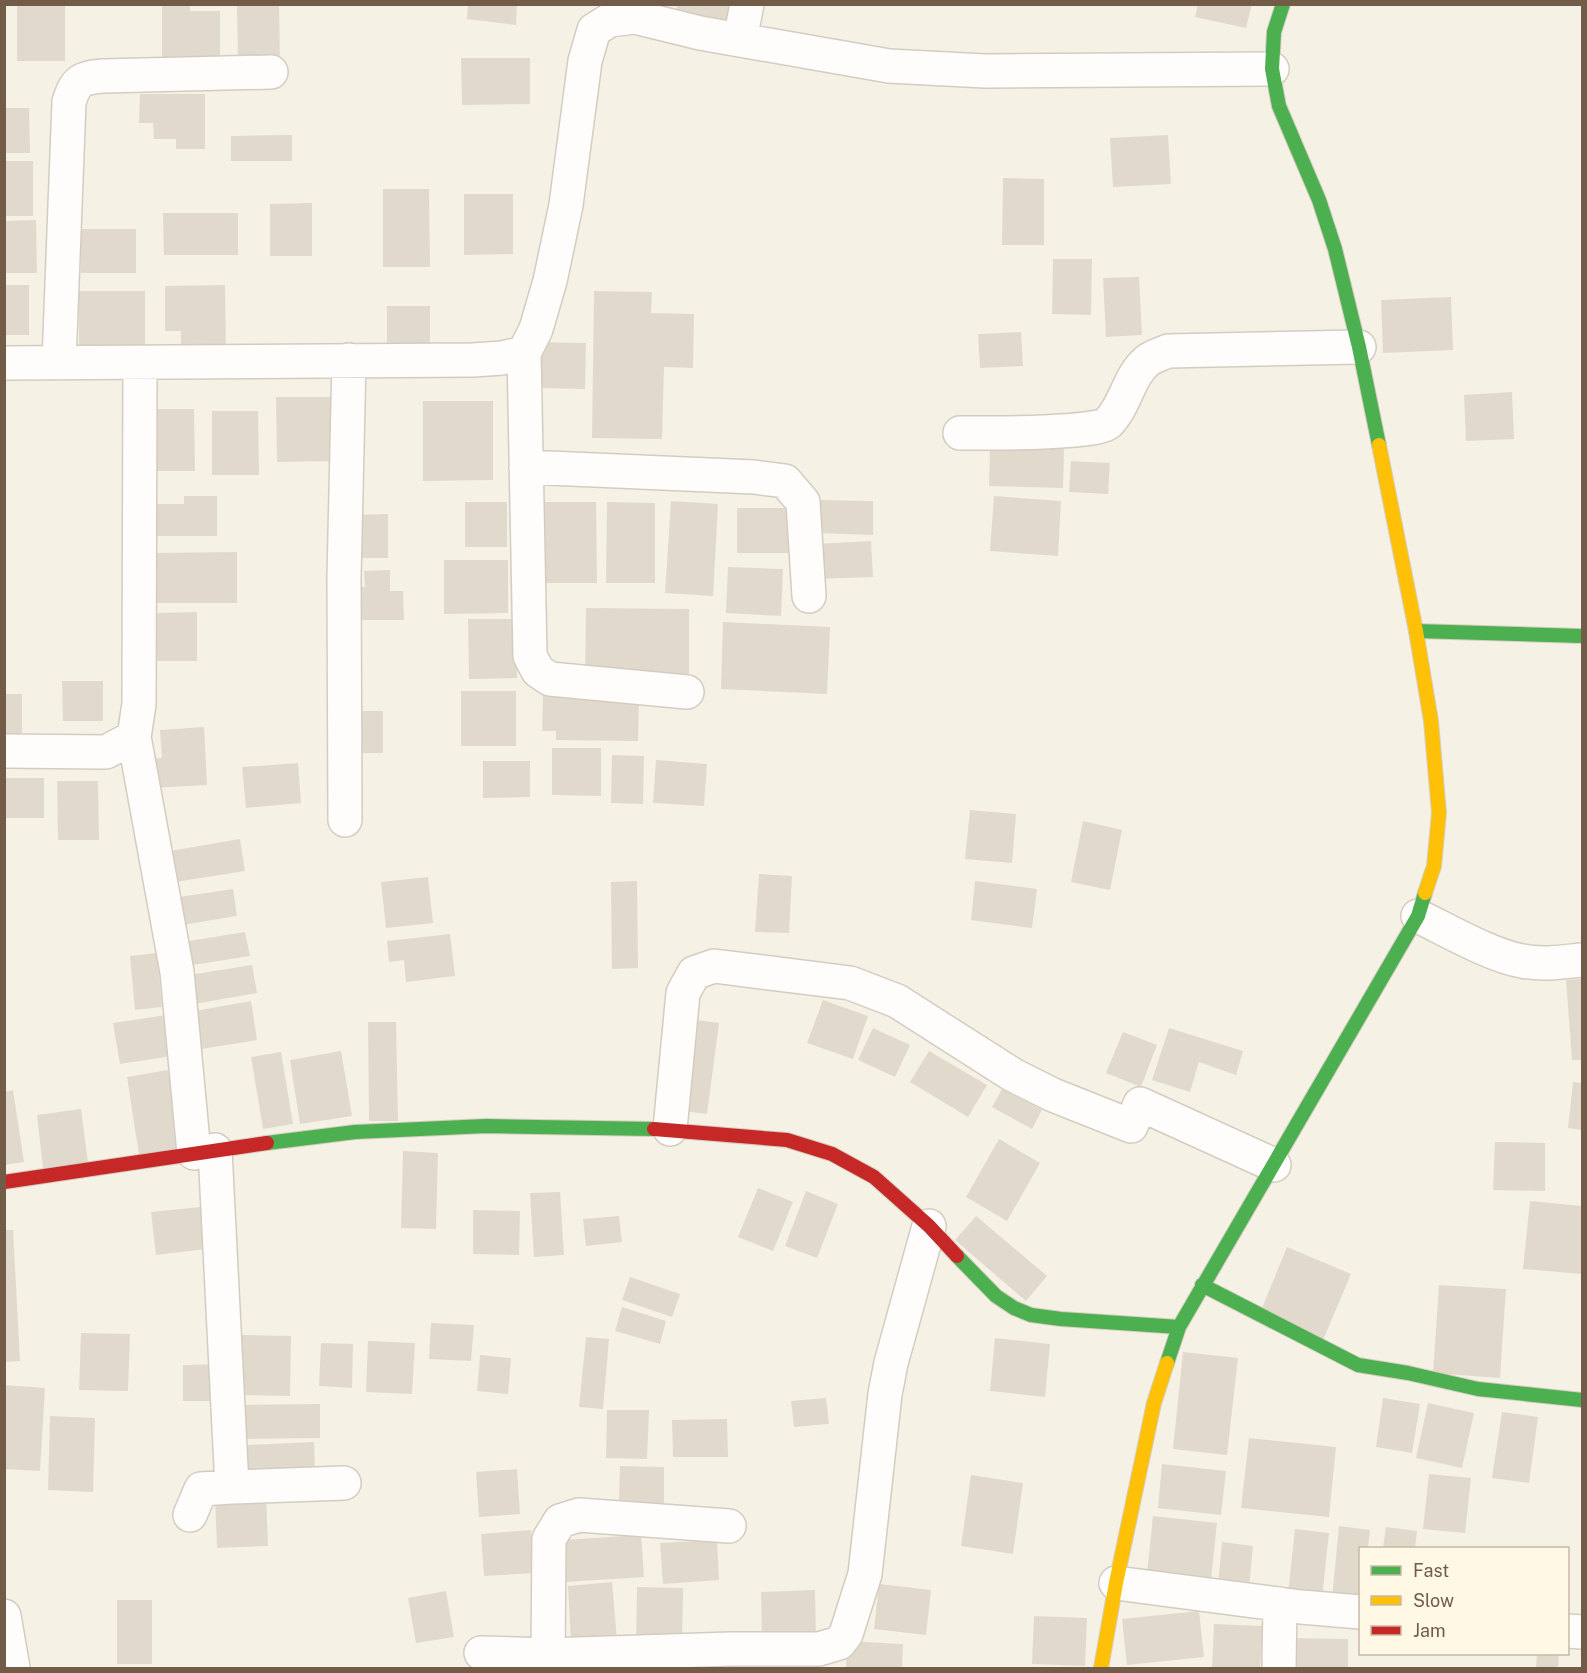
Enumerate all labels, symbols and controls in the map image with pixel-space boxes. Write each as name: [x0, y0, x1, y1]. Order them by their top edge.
legend: [1359, 1547, 1569, 1655]
text: Fast: [1413, 1560, 1449, 1581]
text: Slow: [1413, 1590, 1454, 1611]
text: Jam: [1413, 1620, 1446, 1641]

